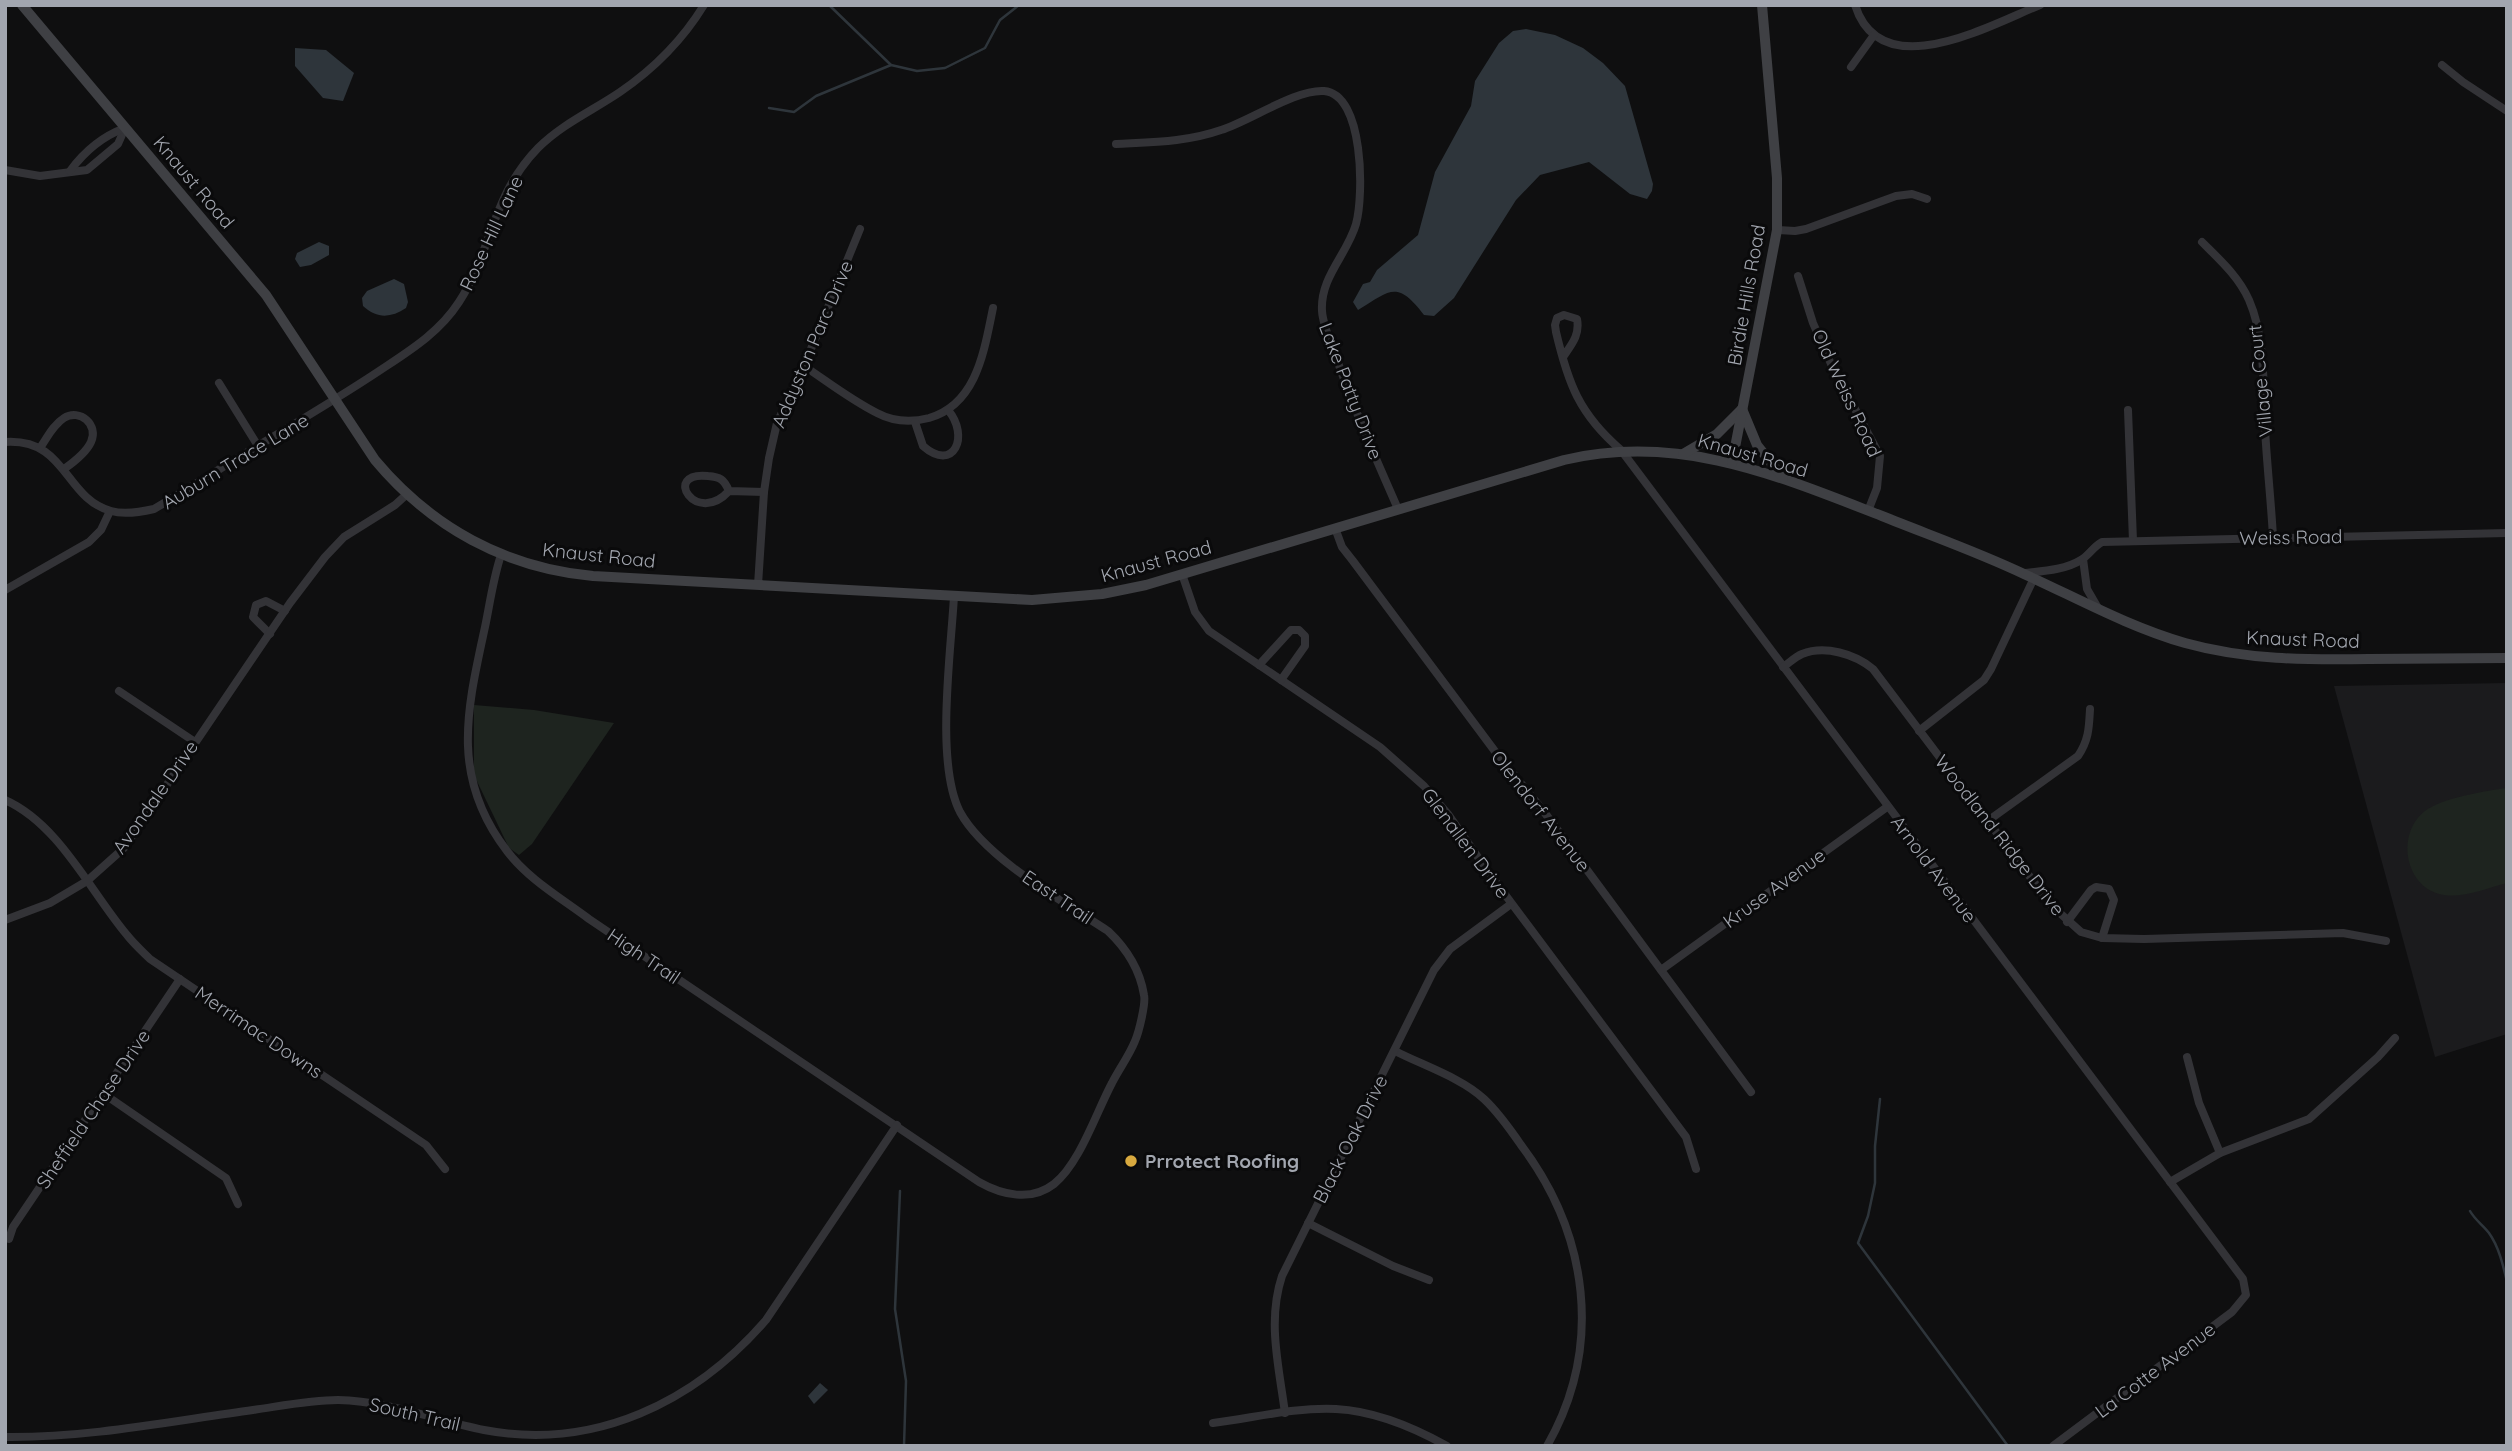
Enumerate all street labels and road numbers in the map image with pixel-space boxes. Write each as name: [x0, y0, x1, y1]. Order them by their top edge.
street label: Knaust Road: [148, 131, 240, 233]
street label: Rose Hill Lane: [454, 172, 528, 294]
street label: Birdie Hills Road: [1722, 223, 1770, 367]
street label: Addyston Parc Drive: [766, 257, 858, 431]
street label: Lake Patty Drive: [1314, 319, 1388, 463]
street label: Village Court: [2242, 324, 2278, 438]
street label: Old Weiss Road: [1807, 325, 1887, 461]
street label: Auburn Trace Lane: [157, 408, 313, 514]
street label: Knaust Road: [1695, 428, 1811, 482]
street label: Weiss Road: [2239, 524, 2343, 550]
street label: Knaust Road: [1098, 535, 1214, 587]
street label: Knaust Road: [541, 537, 657, 573]
street label: Knaust Road: [2246, 625, 2360, 653]
street label: Avondale Drive: [107, 736, 203, 858]
street label: Olendorf Avenue: [1486, 745, 1596, 877]
street label: Woodland Ridge Drive: [1930, 750, 2070, 920]
street label: Glenallen Drive: [1417, 783, 1515, 903]
street label: Arnold Avenue: [1886, 811, 1982, 927]
street label: Kruse Avenue: [1718, 843, 1830, 933]
street label: East Trail: [1018, 865, 1098, 929]
street label: High Trail: [603, 923, 685, 989]
street label: Merrimac Downs: [191, 981, 327, 1084]
street label: Sheffield Chase Drive: [31, 1025, 155, 1193]
street label: Black Oak Drive: [1307, 1071, 1393, 1207]
street label: La Cotte Avenue: [2090, 1317, 2220, 1423]
street label: South Trail: [367, 1392, 463, 1436]

